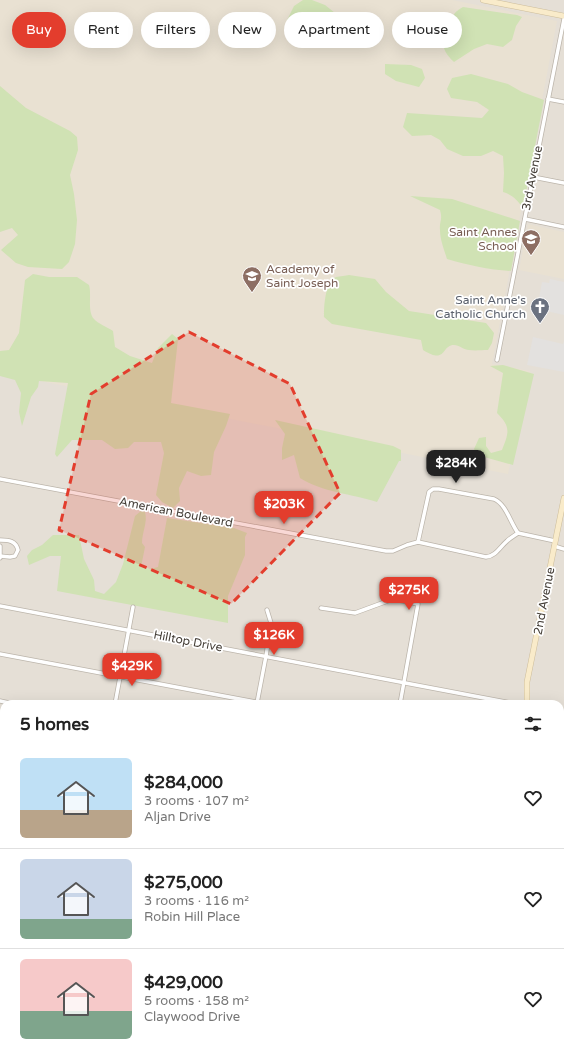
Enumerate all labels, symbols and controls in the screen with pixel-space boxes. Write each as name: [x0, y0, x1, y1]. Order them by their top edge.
chip: Buy: [12, 12, 66, 48]
chip: Rent: [74, 12, 133, 48]
chip: Filters: [141, 12, 210, 48]
chip: New: [218, 12, 276, 48]
chip: Apartment: [284, 12, 384, 48]
chip: House: [392, 12, 462, 48]
street label: 3rd Avenue: [519, 144, 545, 212]
place label: Saint Annes School: [449, 225, 517, 253]
school or university icon: Saint Annes School: [520, 228, 542, 256]
place label: Academy of Saint Joseph: [266, 262, 338, 290]
school or university icon: Academy of Saint Joseph: [241, 265, 263, 293]
place label: Saint Anne's Catholic Church: [435, 293, 526, 321]
church icon: Saint Anne's Catholic Church: [529, 296, 551, 324]
pin: $284K: [428, 450, 484, 484]
text: $284K: [435, 455, 477, 471]
pin: $203K: [256, 491, 312, 525]
street label: American Boulevard: [118, 494, 234, 530]
text: $203K: [263, 496, 305, 512]
street label: 2nd Avenue: [531, 566, 557, 636]
pin: $275K: [381, 577, 437, 611]
text: $275K: [388, 582, 430, 598]
pin: $126K: [246, 622, 302, 656]
street label: Hilltop Drive: [152, 627, 224, 655]
text: $126K: [253, 627, 295, 643]
pin: $429K: [104, 653, 160, 687]
text: $429K: [111, 658, 153, 674]
icon: filters: [522, 713, 544, 735]
text: 5 homes: [20, 714, 89, 735]
text: $284,000: [144, 772, 223, 793]
icon: home: [52, 774, 100, 822]
icon: heart: [522, 787, 544, 809]
text: 3 rooms · 107 m²: [144, 793, 249, 809]
text: Aljan Drive: [144, 809, 211, 825]
text: $275,000: [144, 872, 223, 893]
icon: home: [52, 875, 100, 923]
icon: heart: [522, 888, 544, 910]
text: 3 rooms · 116 m²: [144, 893, 249, 909]
text: Robin Hill Place: [144, 909, 240, 925]
text: $429,000: [144, 972, 223, 993]
icon: home: [52, 975, 100, 1023]
icon: heart: [522, 988, 544, 1010]
text: 5 rooms · 158 m²: [144, 993, 249, 1009]
text: Claywood Drive: [144, 1009, 240, 1025]

